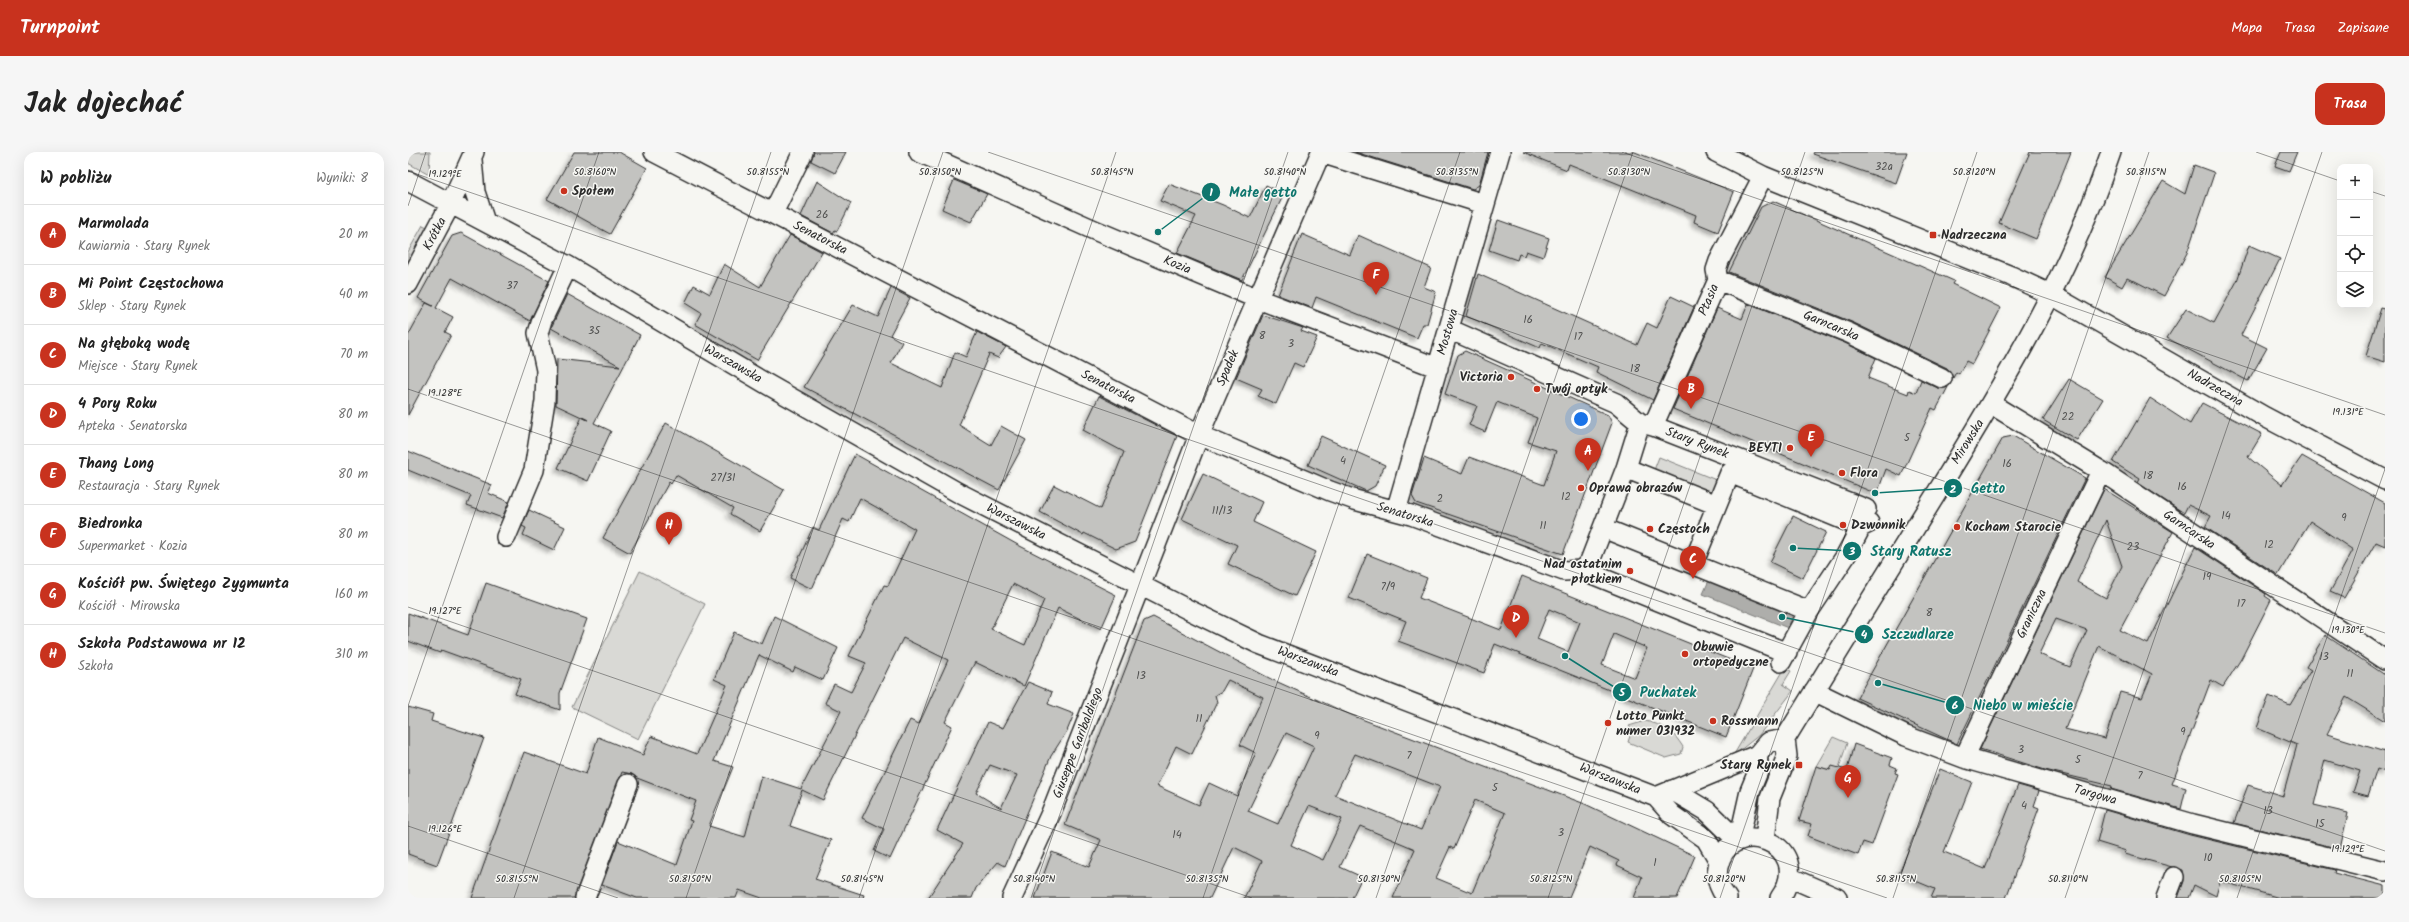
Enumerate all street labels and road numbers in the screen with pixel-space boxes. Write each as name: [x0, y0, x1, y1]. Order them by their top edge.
street label: Krótka: [417, 214, 453, 254]
street label: Senatorska: [789, 215, 851, 261]
street label: Kozia: [1160, 250, 1194, 280]
street label: Ptasia: [1693, 281, 1725, 319]
street label: Garncarska: [1800, 305, 1862, 347]
street label: Mostowa: [1431, 306, 1465, 358]
street label: Warszawska: [700, 339, 766, 389]
street label: Spadek: [1211, 346, 1245, 389]
street label: Nadrzeczna: [2183, 363, 2247, 413]
street label: Senatorska: [1077, 364, 1139, 410]
street label: Mirowska: [1946, 415, 1990, 469]
street label: Stary Rynek: [1662, 421, 1733, 465]
street label: Senatorska: [1374, 496, 1436, 534]
street label: Warszawska: [983, 498, 1049, 546]
street label: Garncarska: [2159, 505, 2219, 555]
street label: Graniczna: [2011, 586, 2053, 642]
street label: Warszawska: [1274, 641, 1342, 683]
street label: Giuseppe Garibaldiego: [1047, 684, 1109, 801]
street label: Warszawska: [1576, 757, 1644, 801]
street label: Targowa: [2071, 779, 2119, 811]

